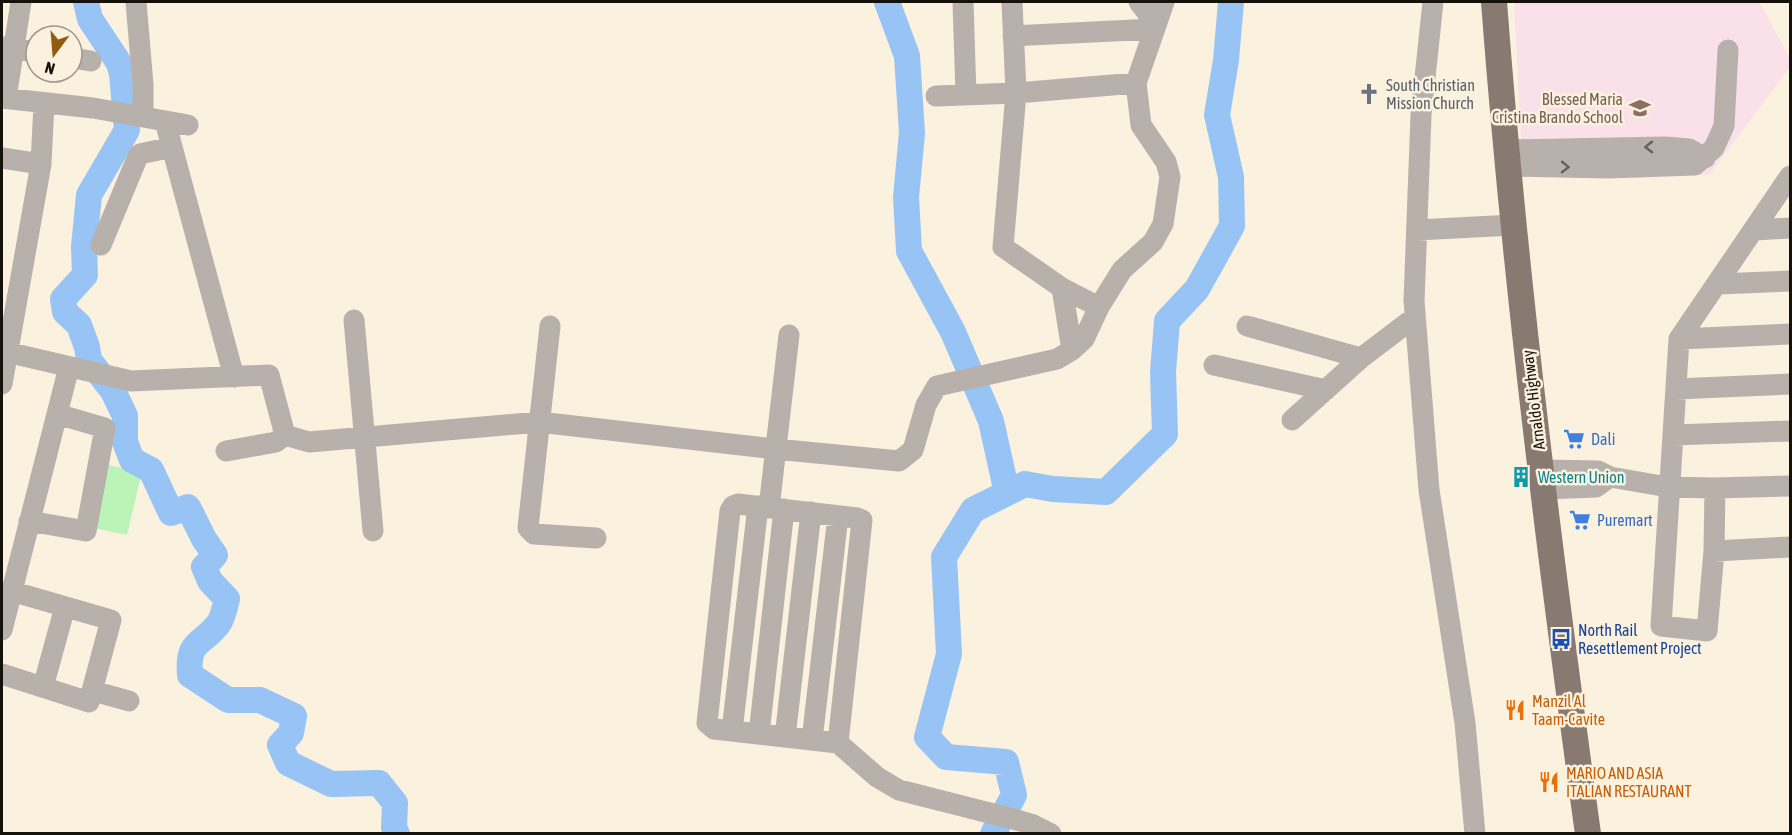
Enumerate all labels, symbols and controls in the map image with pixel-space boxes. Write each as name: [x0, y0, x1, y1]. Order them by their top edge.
north arrow: [24, 24, 84, 84]
text: N: [43, 58, 57, 78]
place label: South Christian Mission Church: [1386, 76, 1475, 112]
church icon: South Christian Mission Church: [1357, 82, 1381, 106]
place label: Blessed Maria Cristina Brando School: [1492, 90, 1624, 126]
school or university icon: Blessed Maria Cristina Brando School: [1628, 96, 1652, 120]
one-way arrow: [1645, 141, 1654, 153]
one-way arrow: [1561, 161, 1570, 173]
street label: Arnaldo Highway: [1518, 349, 1549, 451]
supermarket icon: Dali: [1562, 427, 1586, 451]
place label: Dali: [1591, 430, 1615, 448]
building icon: Western Union: [1509, 465, 1533, 489]
place label: Western Union: [1538, 468, 1625, 486]
supermarket icon: Puremart: [1568, 508, 1592, 532]
place label: Puremart: [1597, 511, 1653, 529]
place label: North Rail Resettlement Project: [1578, 621, 1702, 658]
bus stop icon: North Rail Resettlement Project: [1549, 627, 1573, 651]
place label: Manzil Al Taam-Cavite: [1532, 692, 1605, 728]
restaurant icon: Manzil Al Taam-Cavite: [1503, 698, 1527, 722]
place label: MARIO AND ASIA ITALIAN RESTAURANT: [1566, 764, 1692, 800]
restaurant icon: MARIO AND ASIA ITALIAN RESTAURANT: [1537, 770, 1561, 794]

